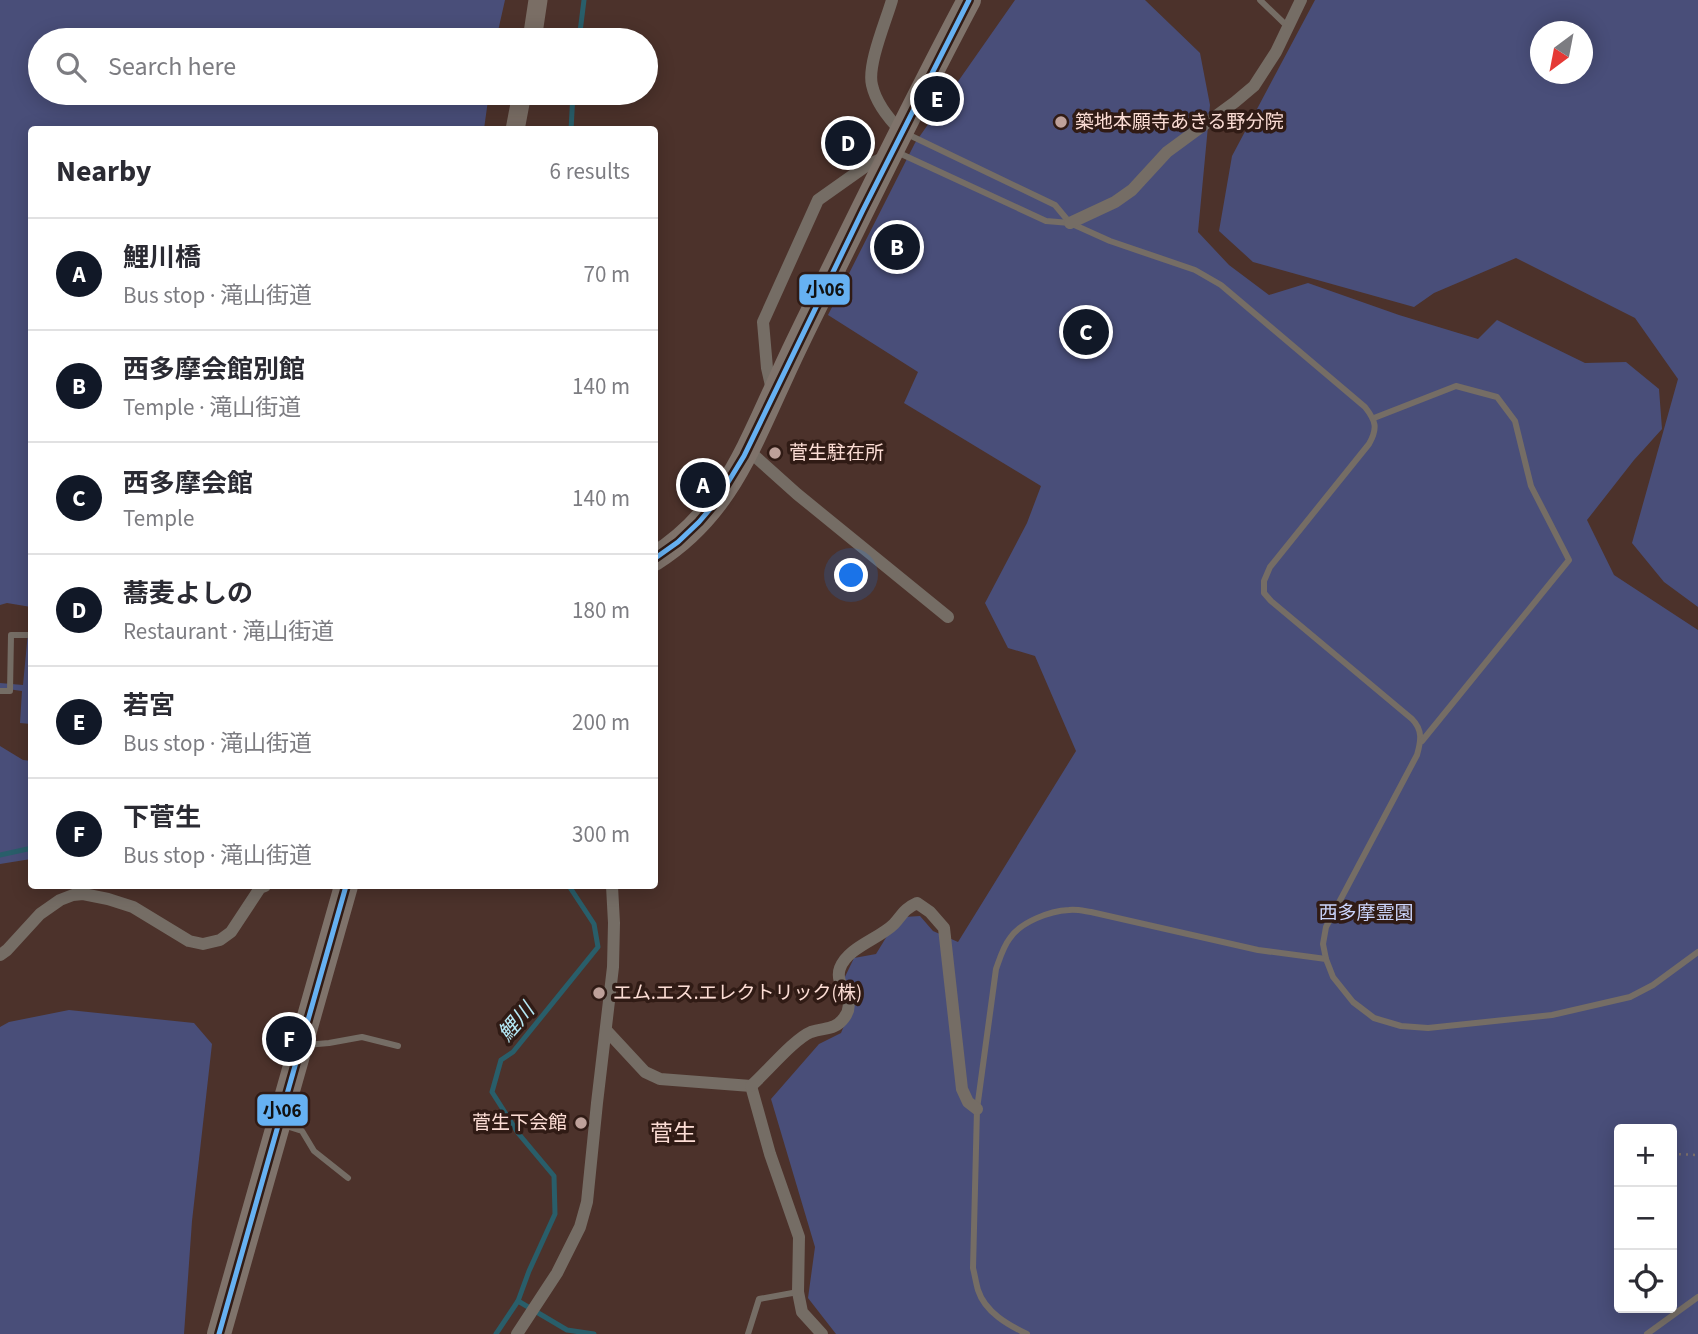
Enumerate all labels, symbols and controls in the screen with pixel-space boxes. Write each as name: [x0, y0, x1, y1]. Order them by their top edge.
north arrow: [1530, 21, 1593, 84]
search box: [28, 28, 658, 105]
icon: search: [52, 48, 90, 86]
text: Search here: [108, 48, 236, 85]
pin: E: [914, 73, 960, 125]
place label: 築地本願寺あきる野分院: [1075, 109, 1284, 136]
marker: 築地本願寺あきる野分院: [1053, 114, 1069, 130]
pin: D: [825, 117, 871, 169]
text: Nearby: [56, 150, 151, 193]
text: 6 results: [550, 155, 630, 188]
pin: B: [874, 221, 920, 273]
text: 鯉川橋: [123, 239, 201, 276]
text: A: [72, 258, 86, 291]
text: 70 m: [583, 258, 630, 291]
line badge: 小06: [798, 273, 851, 306]
text: 小06: [805, 277, 845, 304]
text: Bus stop · 滝山街道: [123, 279, 312, 312]
pin: C: [1063, 306, 1109, 358]
text: 西多摩会館別館: [123, 351, 305, 388]
text: B: [72, 370, 86, 403]
text: 140 m: [572, 370, 630, 403]
text: Temple · 滝山街道: [123, 391, 301, 424]
place label: 菅生駐在所: [789, 440, 884, 467]
marker: 菅生駐在所: [767, 445, 783, 461]
pin: A: [680, 459, 726, 511]
text: 西多摩会館: [123, 465, 253, 502]
text: C: [72, 482, 86, 515]
text: 140 m: [572, 482, 630, 515]
text: Temple: [123, 502, 194, 535]
your location: [834, 558, 868, 592]
text: 蕎麦よしの: [123, 575, 253, 612]
text: D: [72, 594, 86, 627]
text: 180 m: [572, 594, 630, 627]
text: Restaurant · 滝山街道: [123, 615, 334, 648]
text: 若宮: [123, 687, 175, 724]
text: E: [73, 706, 85, 739]
text: 200 m: [572, 706, 630, 739]
text: Bus stop · 滝山街道: [123, 727, 312, 760]
text: 下菅生: [123, 799, 201, 836]
text: F: [73, 818, 85, 851]
text: 300 m: [572, 818, 630, 851]
text: Bus stop · 滝山街道: [123, 839, 312, 872]
park label: 西多摩霊園: [1318, 900, 1414, 927]
place label: エム.エス.エレクトリック(株): [613, 980, 862, 1007]
marker: エム.エス.エレクトリック(株): [591, 985, 607, 1001]
water label: 鯉川: [491, 995, 542, 1048]
pin: F: [266, 1013, 312, 1065]
line badge: 小06: [256, 1093, 309, 1127]
text: 小06: [262, 1098, 302, 1125]
place label: 菅生下会館: [472, 1110, 567, 1137]
marker: 菅生下会館: [573, 1115, 589, 1131]
district label: 菅生: [650, 1117, 696, 1150]
map controls: [1614, 1124, 1677, 1313]
button: +: [1614, 1124, 1677, 1187]
button: −: [1614, 1187, 1677, 1250]
button: locate: [1614, 1250, 1677, 1313]

